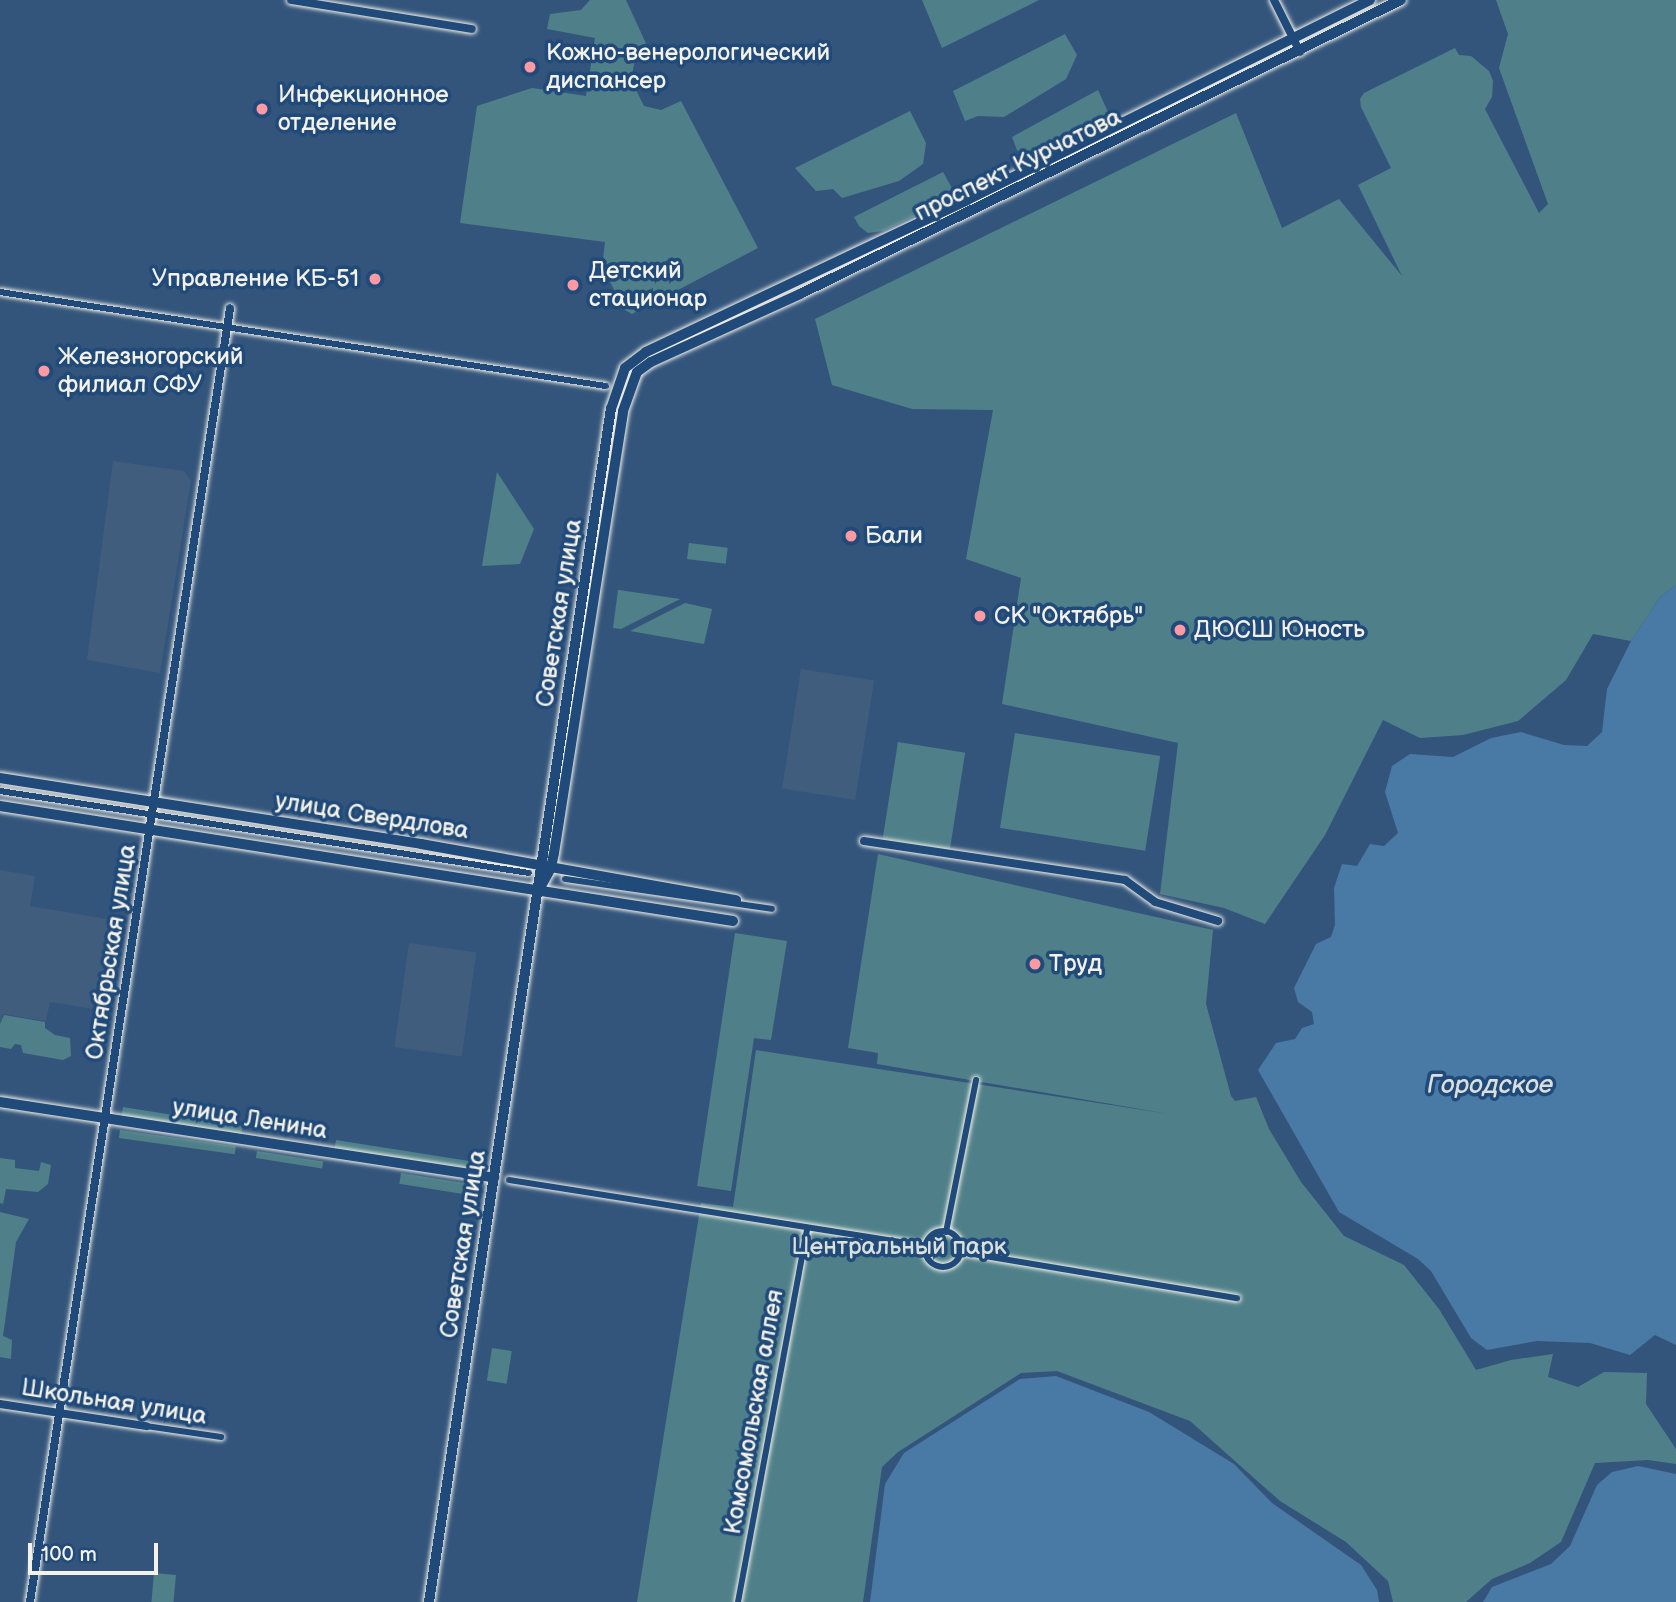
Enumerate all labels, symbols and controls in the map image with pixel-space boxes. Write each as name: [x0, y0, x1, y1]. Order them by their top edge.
place label: Кожно-венерологический диспансер: [546, 39, 830, 95]
marker: Кожно-венерологический диспансер: [520, 57, 540, 77]
place label: Инфекционное отделение: [278, 81, 449, 137]
marker: Инфекционное отделение: [252, 99, 272, 119]
street label: проспект Курчатова: [910, 103, 1126, 227]
place label: Детский стационар: [589, 257, 707, 313]
place label: Управление КБ-51: [151, 265, 359, 293]
marker: Управление КБ-51: [365, 269, 385, 289]
marker: Детский стационар: [563, 275, 583, 295]
place label: Железногорский филиал СФУ: [58, 343, 244, 399]
marker: Железногорский филиал СФУ: [36, 363, 52, 379]
street label: Советская улица: [530, 517, 588, 709]
place label: Бали: [865, 522, 923, 550]
marker: Бали: [843, 528, 859, 544]
place label: СК "Октябрь": [994, 602, 1143, 630]
marker: СК "Октябрь": [972, 608, 988, 624]
place label: ДЮСШ Юность: [1194, 616, 1365, 644]
marker: ДЮСШ Юность: [1172, 622, 1188, 638]
street label: улица Свердлова: [273, 786, 471, 846]
street label: Октябрьская улица: [80, 842, 142, 1062]
place label: Труд: [1049, 950, 1102, 978]
marker: Труд: [1027, 956, 1043, 972]
water label: Городское: [1427, 1070, 1553, 1102]
street label: улица Ленина: [171, 1093, 329, 1145]
street label: Советская улица: [434, 1148, 492, 1340]
park label: Центральный парк: [791, 1233, 1007, 1261]
street label: Комсомольская аллея: [718, 1287, 790, 1537]
street label: Школьная улица: [19, 1373, 209, 1431]
scale bar: [32, 1528, 161, 1572]
text: 100 m: [41, 1542, 97, 1567]

